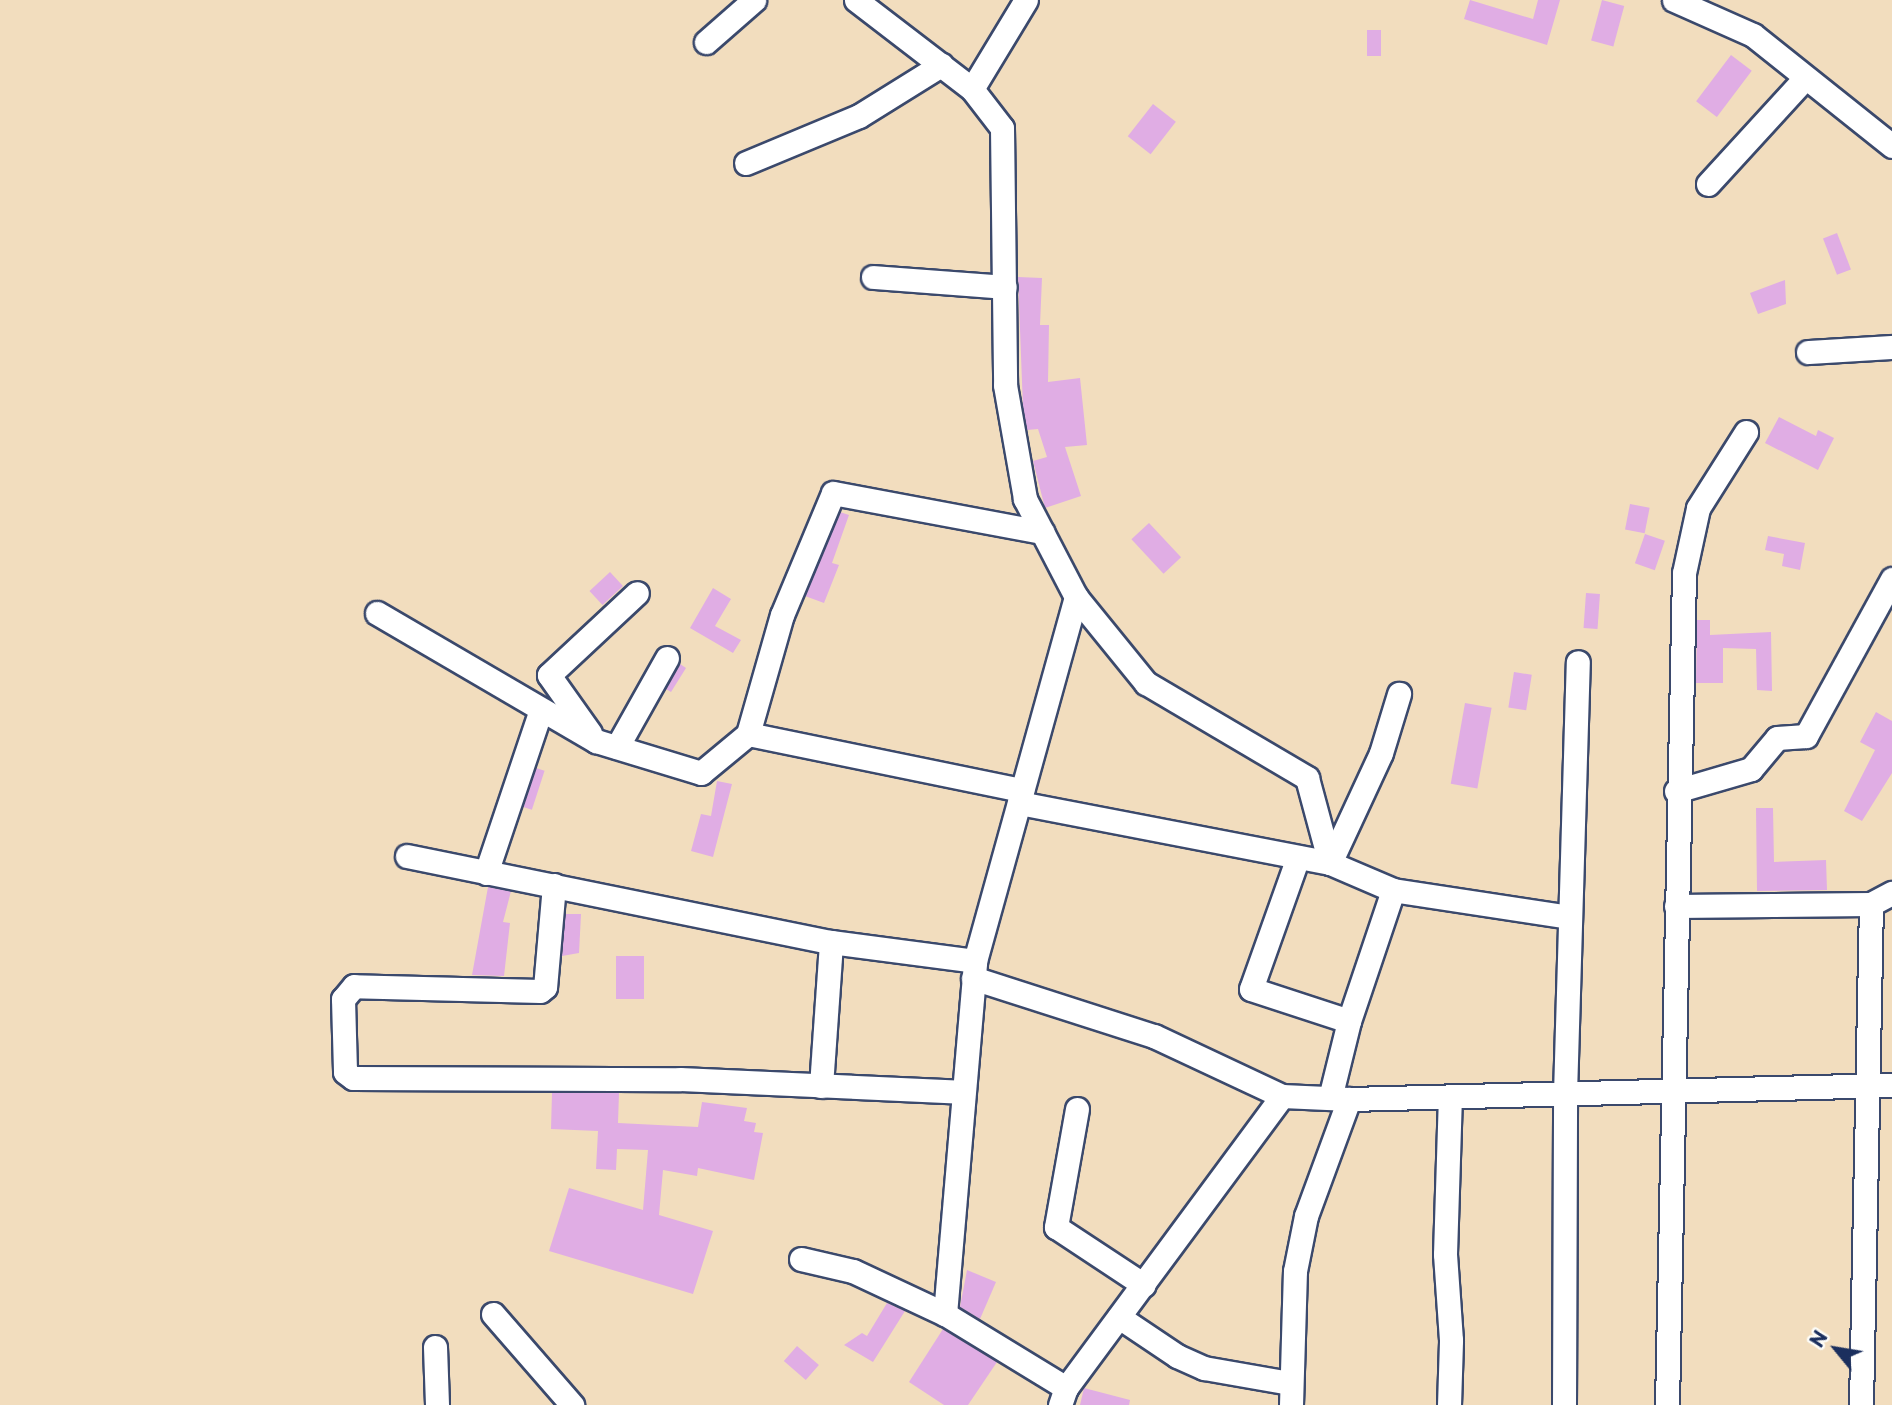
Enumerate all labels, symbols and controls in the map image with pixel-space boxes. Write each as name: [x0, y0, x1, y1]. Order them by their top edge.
north arrow: [1801, 1314, 1871, 1384]
text: N: [1802, 1325, 1834, 1352]

